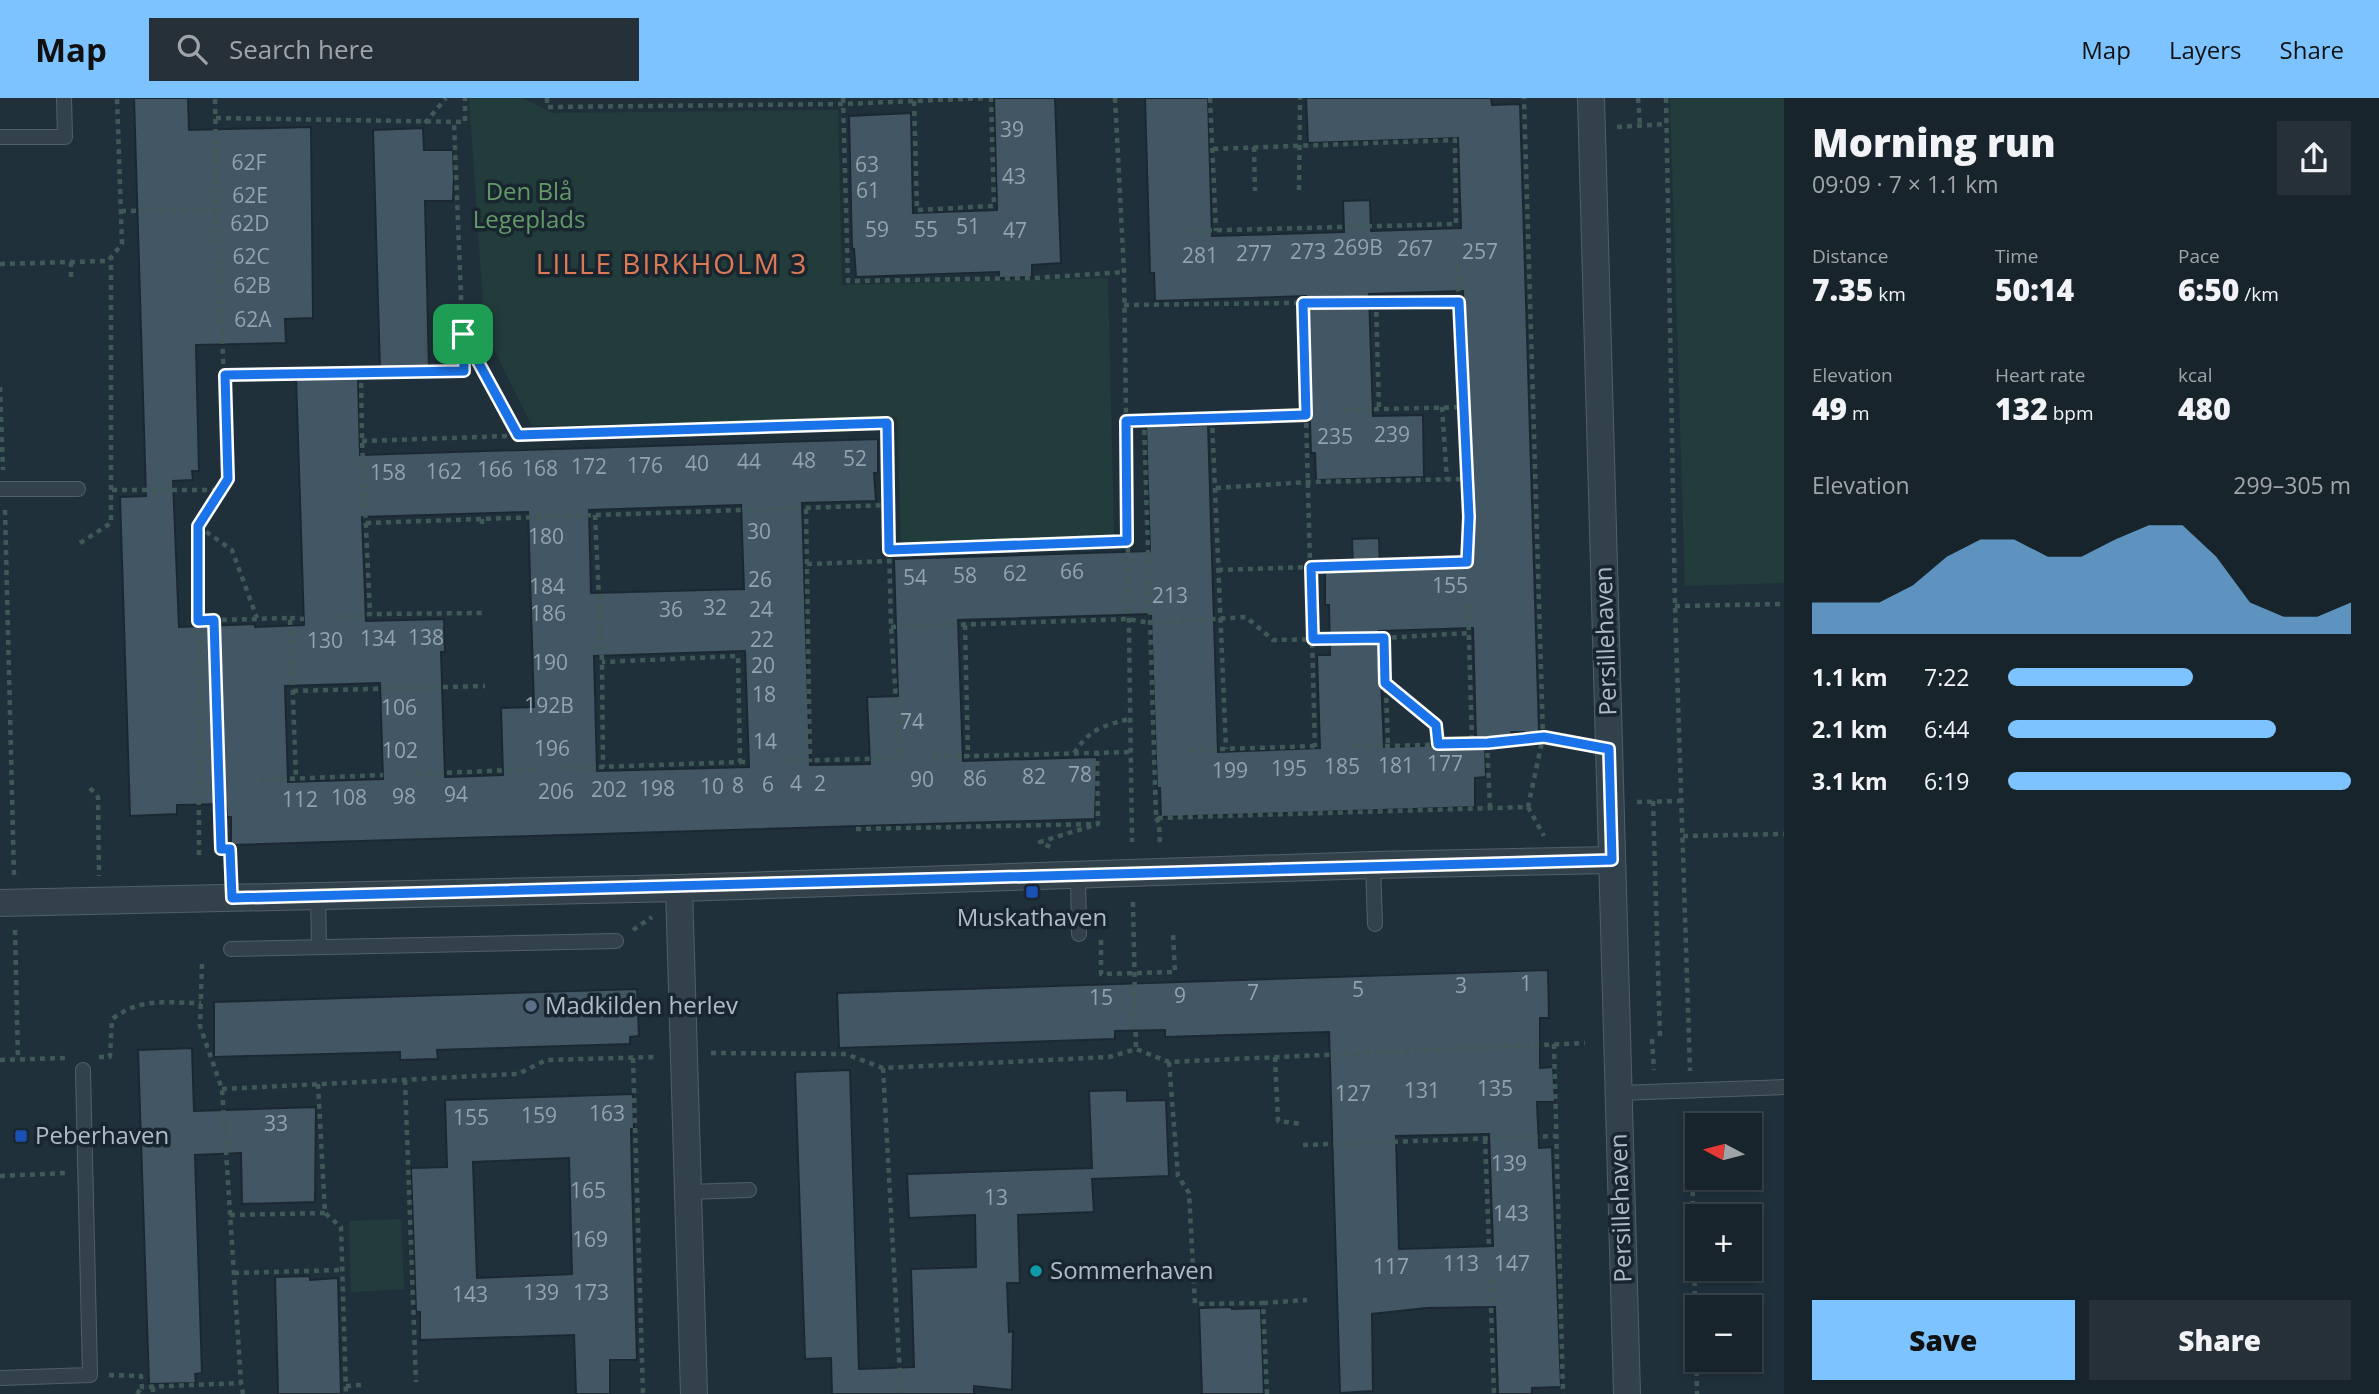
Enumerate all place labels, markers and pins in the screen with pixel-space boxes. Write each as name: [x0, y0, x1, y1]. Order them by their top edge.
pin: [433, 304, 493, 364]
marker: Muskathaven: [1024, 884, 1040, 900]
place label: Muskathaven: [957, 900, 1107, 933]
place label: Madkilden herlev: [545, 988, 738, 1021]
marker: Madkilden herlev: [523, 998, 539, 1014]
place label: Peberhaven: [35, 1118, 169, 1151]
marker: Peberhaven: [13, 1128, 29, 1144]
place label: Sommerhaven: [1050, 1253, 1214, 1286]
marker: Sommerhaven: [1028, 1263, 1044, 1279]

